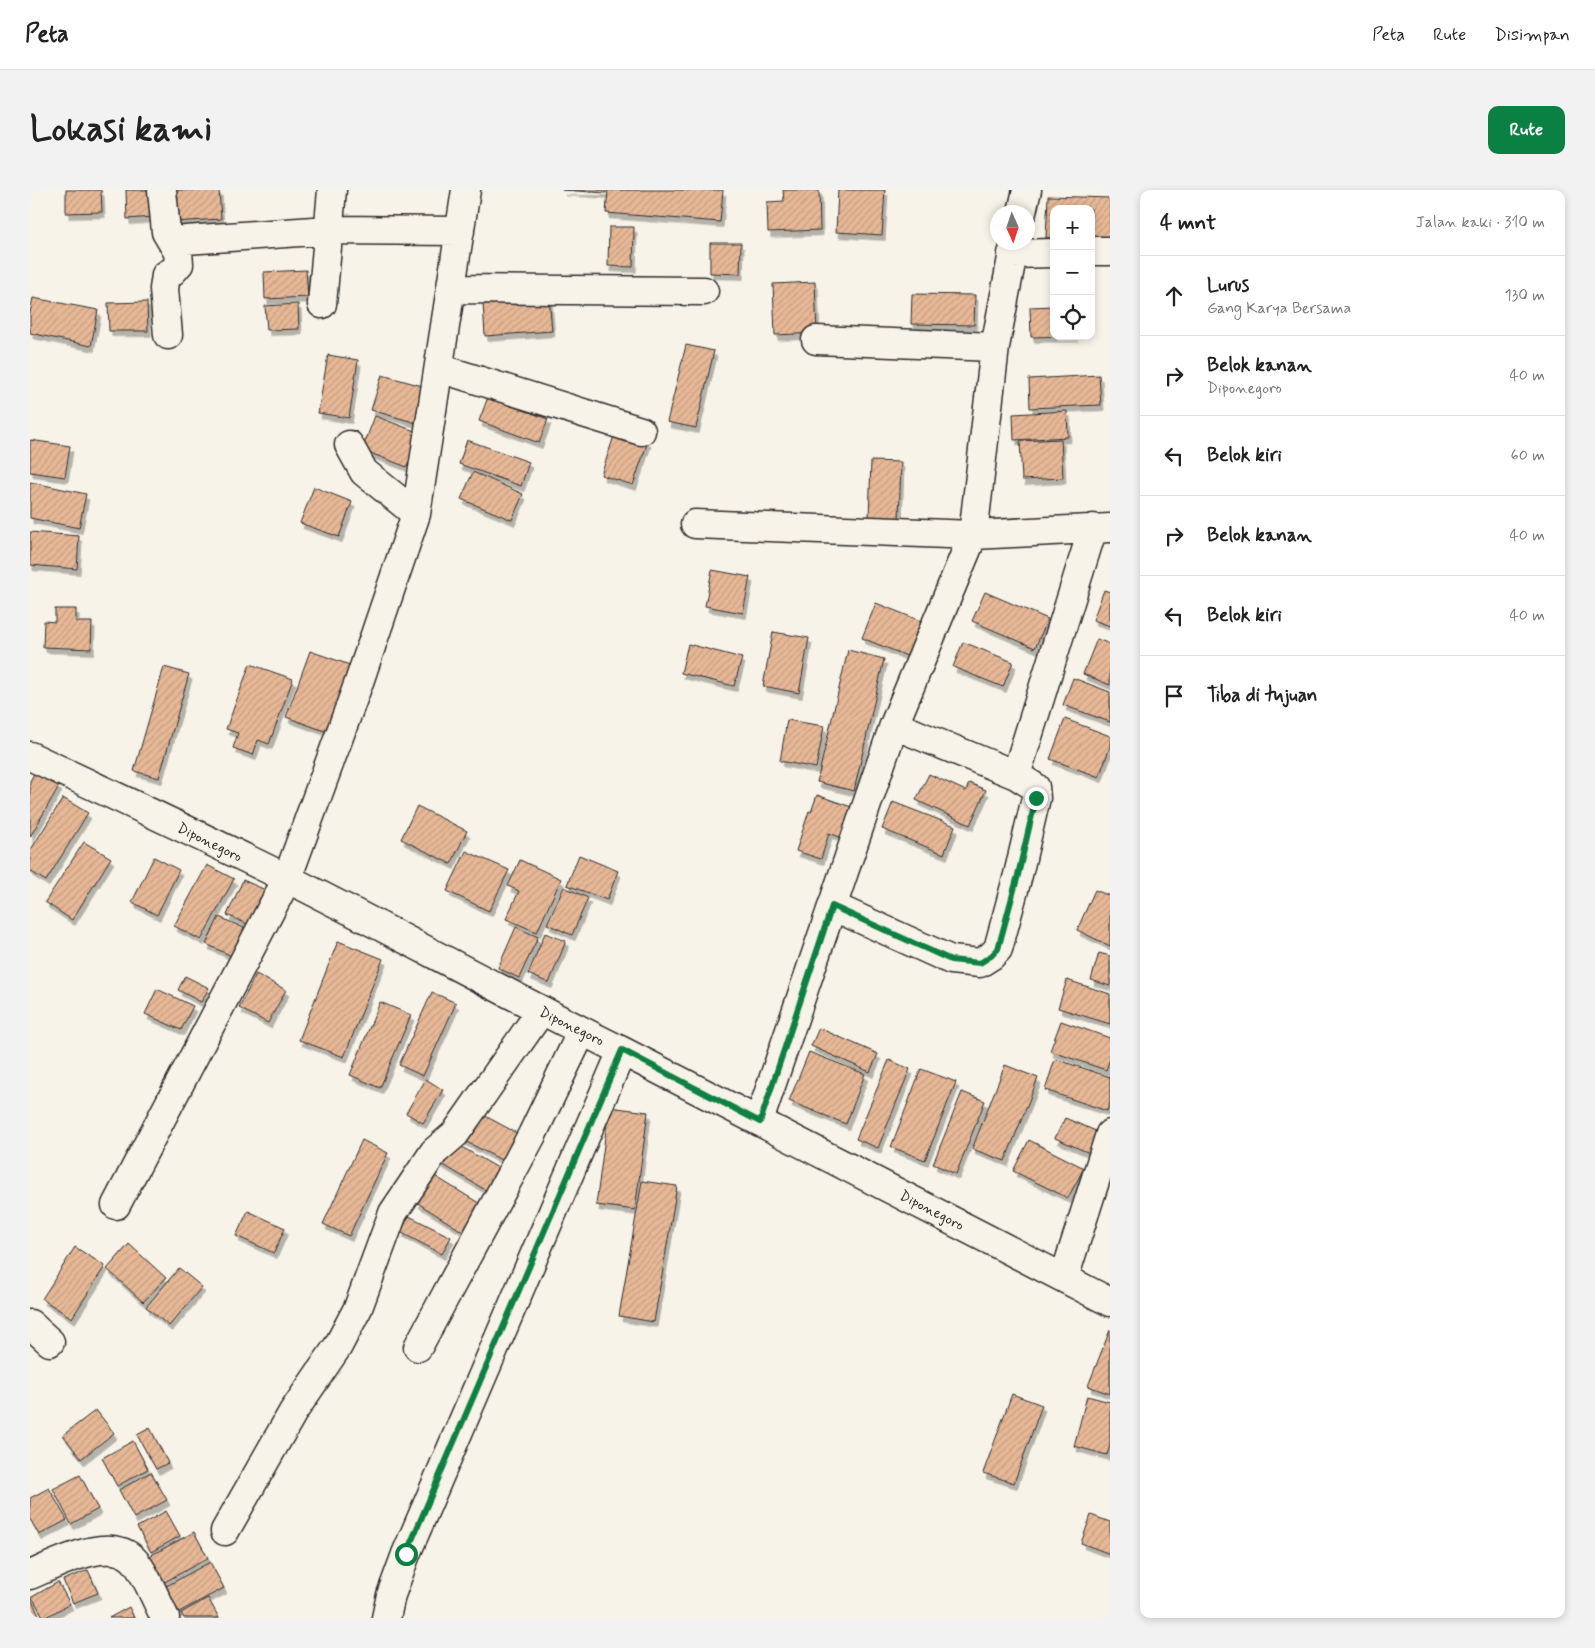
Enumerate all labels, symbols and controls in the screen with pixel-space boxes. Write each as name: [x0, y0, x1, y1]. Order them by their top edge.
text: Peta: [25, 19, 69, 50]
text: Peta: [1372, 23, 1405, 47]
text: Rute: [1433, 23, 1466, 47]
text: Disimpan: [1494, 23, 1570, 47]
button: Rute: [1488, 106, 1565, 154]
text: Lokasi kami: [30, 107, 212, 153]
north arrow: [990, 205, 1035, 250]
map controls: [1050, 205, 1095, 340]
button: +: [1050, 205, 1095, 250]
text: 4 mnt: [1160, 209, 1216, 237]
text: Jalan kaki · 310 m: [1416, 212, 1545, 233]
button: −: [1050, 250, 1095, 295]
text: Lurus: [1207, 273, 1249, 298]
icon: ahead: [1160, 282, 1188, 310]
text: 130 m: [1504, 285, 1545, 306]
button: locate: [1050, 295, 1095, 340]
text: Gang Karya Bersama: [1207, 298, 1351, 319]
text: Belok kanan: [1207, 353, 1312, 378]
icon: right: [1160, 362, 1188, 390]
text: 40 m: [1509, 365, 1545, 386]
text: Diponegoro: [1207, 378, 1282, 399]
icon: left: [1160, 442, 1188, 470]
text: Belok kiri: [1207, 443, 1282, 468]
text: 60 m: [1511, 445, 1545, 466]
icon: right: [1160, 522, 1188, 550]
text: Belok kanan: [1207, 523, 1312, 548]
text: 40 m: [1509, 525, 1545, 546]
icon: left: [1160, 602, 1188, 630]
text: Belok kiri: [1207, 603, 1282, 628]
text: 40 m: [1509, 605, 1545, 626]
icon: arrive: [1160, 682, 1188, 710]
text: Tiba di tujuan: [1207, 683, 1318, 708]
route end: [1025, 787, 1048, 810]
street label: Diponegoro: [174, 819, 245, 867]
street label: Diponegoro: [536, 1003, 607, 1051]
street label: Diponegoro: [896, 1186, 967, 1236]
route start: [395, 1543, 418, 1566]

